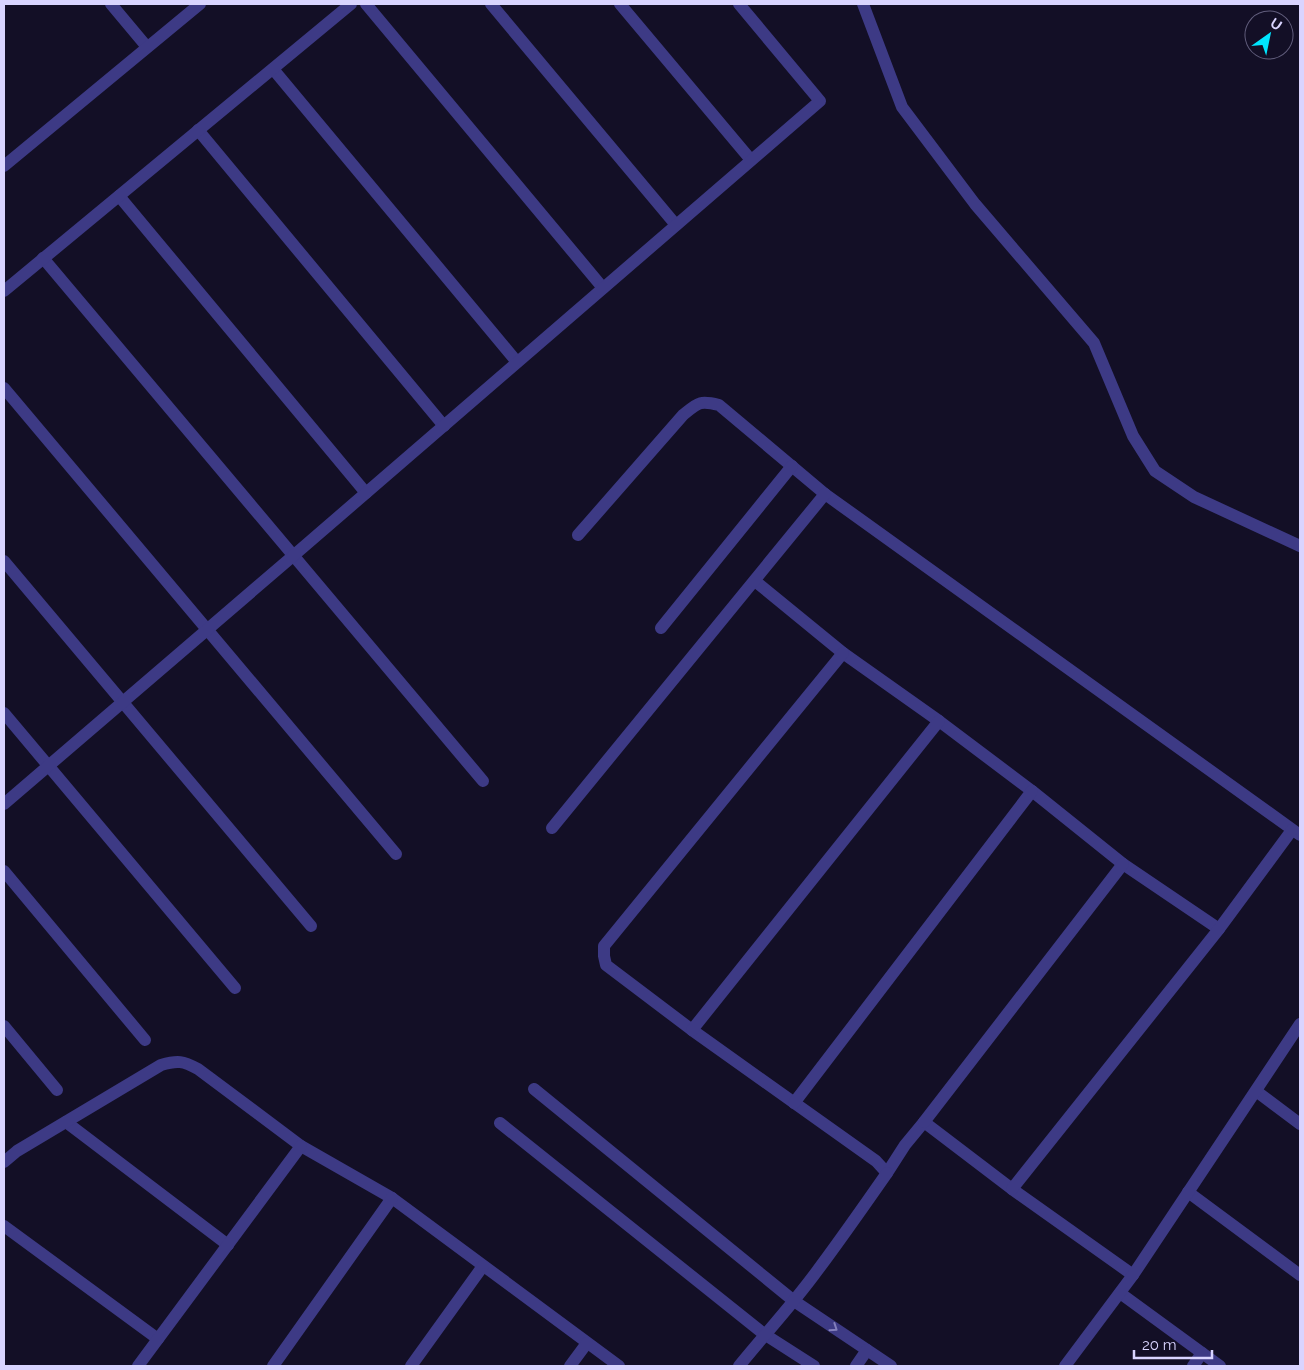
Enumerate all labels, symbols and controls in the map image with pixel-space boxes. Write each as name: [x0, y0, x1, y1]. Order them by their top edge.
north arrow: [1244, 10, 1294, 60]
text: U: [1267, 15, 1285, 34]
one-way arrow: [828, 1322, 838, 1331]
scale bar: [1134, 1328, 1212, 1360]
text: 20 m: [1142, 1336, 1177, 1354]

